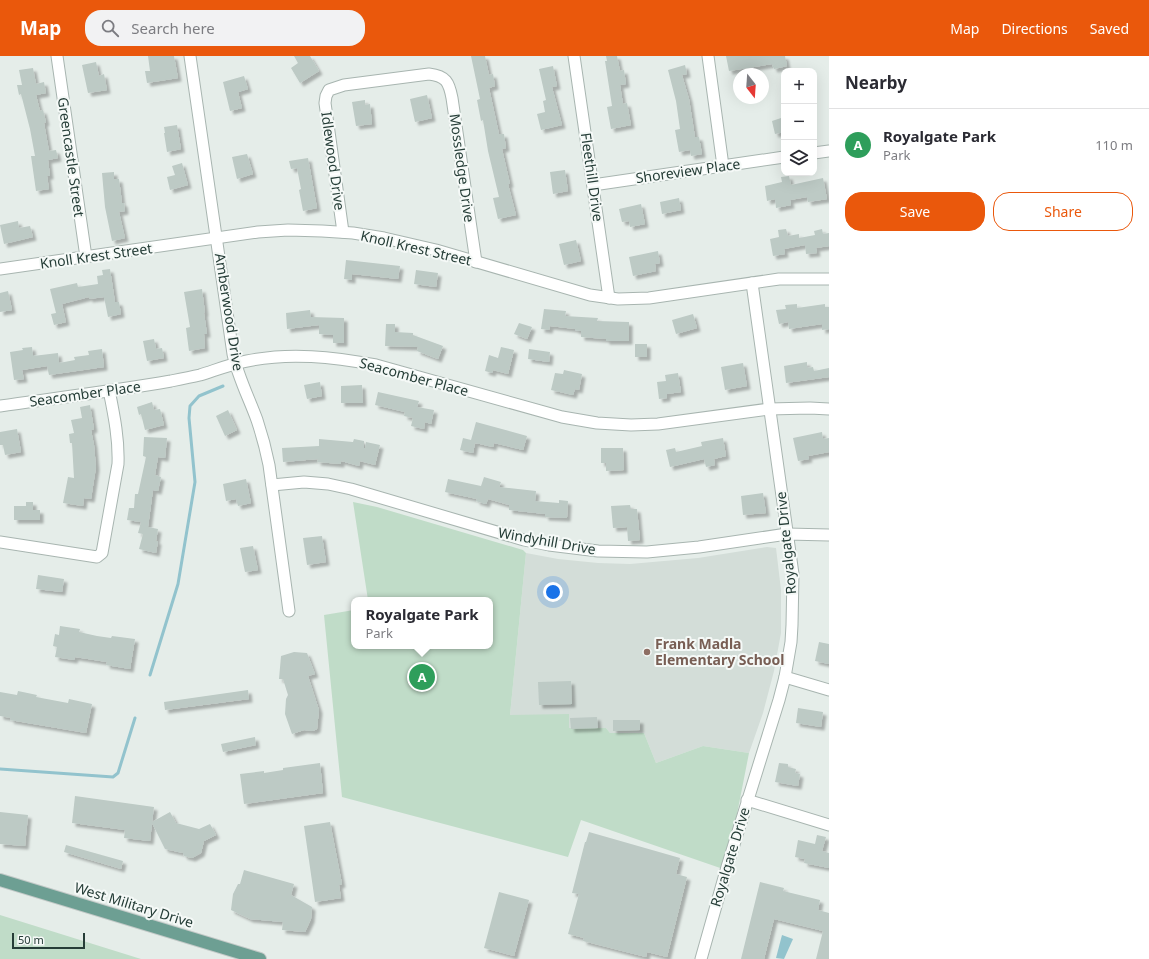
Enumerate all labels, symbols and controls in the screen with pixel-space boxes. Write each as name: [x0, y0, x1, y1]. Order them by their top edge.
search box: [85, 10, 365, 46]
text: Map: [20, 15, 61, 41]
icon: search: [99, 17, 121, 39]
text: Search here: [131, 18, 215, 38]
text: Map: [950, 19, 979, 38]
text: Directions: [1001, 19, 1068, 38]
text: Saved: [1090, 19, 1129, 38]
north arrow: [733, 68, 769, 104]
map controls: [781, 68, 817, 176]
button: +: [781, 68, 817, 104]
text: Nearby: [845, 71, 907, 94]
street label: Greencastle Street: [54, 96, 89, 218]
button: −: [781, 104, 817, 140]
street label: Idlewood Drive: [317, 110, 350, 212]
street label: Mossledge Drive: [445, 112, 480, 224]
text: Royalgate Park: [883, 126, 996, 146]
street label: Fleethill Drive: [577, 131, 608, 223]
text: A: [854, 136, 863, 154]
text: 110 m: [1095, 136, 1133, 154]
button: layers: [781, 140, 817, 176]
text: Park: [883, 146, 910, 164]
street label: Shoreview Place: [634, 154, 742, 187]
button: Save: [845, 192, 985, 231]
button: Share: [993, 192, 1133, 231]
street label: Knoll Krest Street: [359, 226, 473, 270]
street label: Knoll Krest Street: [39, 238, 153, 273]
street label: Amberwood Drive: [211, 252, 248, 372]
street label: Seacomber Place: [357, 353, 471, 400]
street label: Seacomber Place: [28, 376, 142, 411]
street label: Royalgate Drive: [771, 491, 800, 595]
street label: Windyhill Drive: [497, 523, 597, 558]
your location: [543, 582, 563, 602]
popup: [351, 597, 493, 649]
text: Royalgate Park: [365, 604, 479, 624]
text: Park: [365, 624, 393, 642]
place label: Frank Madla Elementary School: [655, 634, 785, 669]
marker: Frank Madla Elementary School: [642, 647, 652, 657]
pin: A: [409, 662, 435, 692]
street label: Royalgate Drive: [705, 805, 754, 909]
street label: West Military Drive: [72, 877, 196, 932]
scale bar: [12, 931, 85, 950]
text: 50 m: [18, 932, 44, 947]

